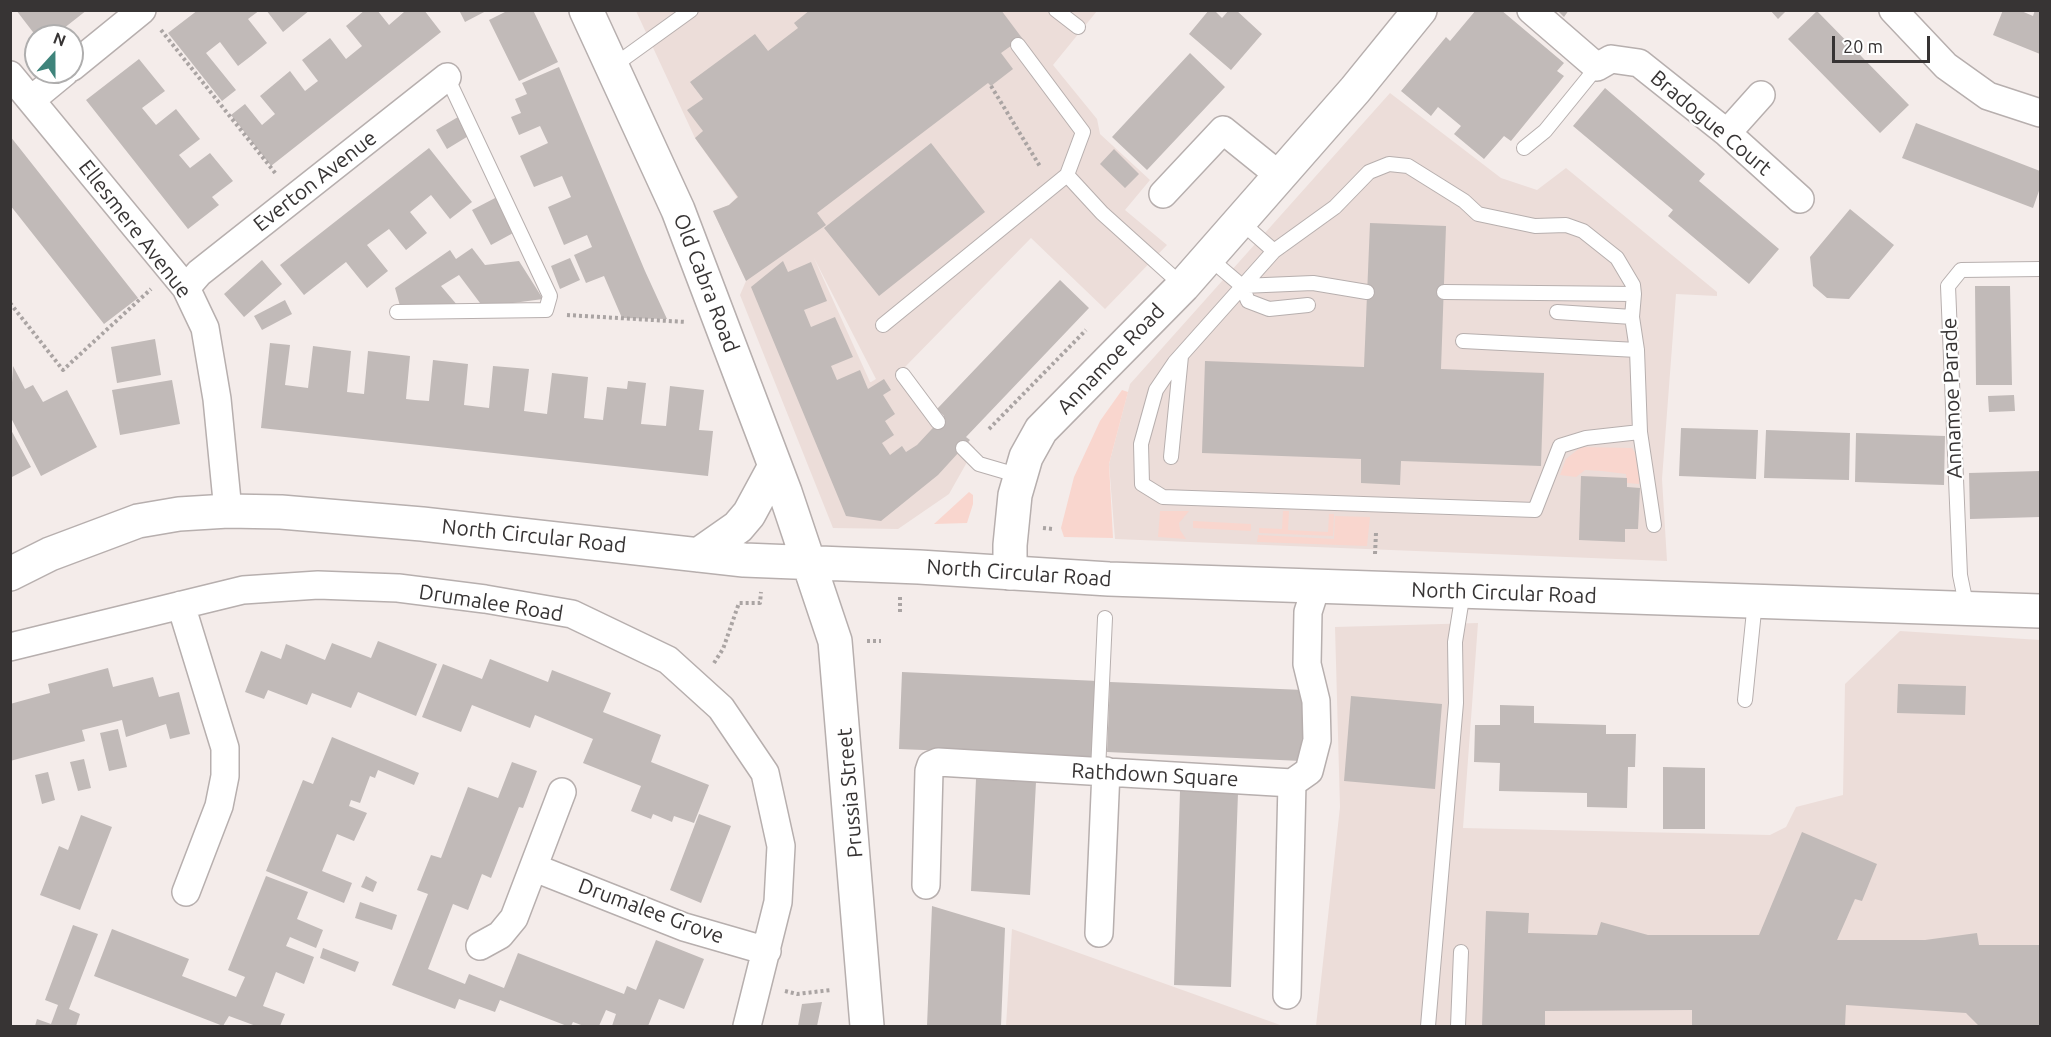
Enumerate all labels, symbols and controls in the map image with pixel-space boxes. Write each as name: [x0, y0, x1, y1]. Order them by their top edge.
north arrow: [24, 24, 84, 84]
scale bar: [1835, 24, 1932, 62]
text: N: [51, 29, 69, 50]
text: 20 m: [1843, 36, 1883, 56]
street label: Bradogue Court: [1645, 65, 1777, 181]
street label: Everton Avenue: [248, 125, 382, 237]
street label: Ellesmere Avenue: [73, 155, 197, 303]
street label: Old Cabra Road: [668, 210, 744, 356]
street label: Annamoe Road: [1052, 299, 1170, 419]
street label: Annamoe Parade: [1937, 317, 1967, 479]
street label: North Circular Road: [440, 514, 628, 558]
street label: North Circular Road: [926, 554, 1112, 592]
street label: North Circular Road: [1411, 577, 1597, 609]
street label: Drumalee Road: [417, 579, 565, 627]
street label: Prussia Street: [832, 727, 868, 859]
street label: Rathdown Square: [1071, 758, 1239, 792]
street label: Drumalee Grove: [575, 873, 727, 949]

